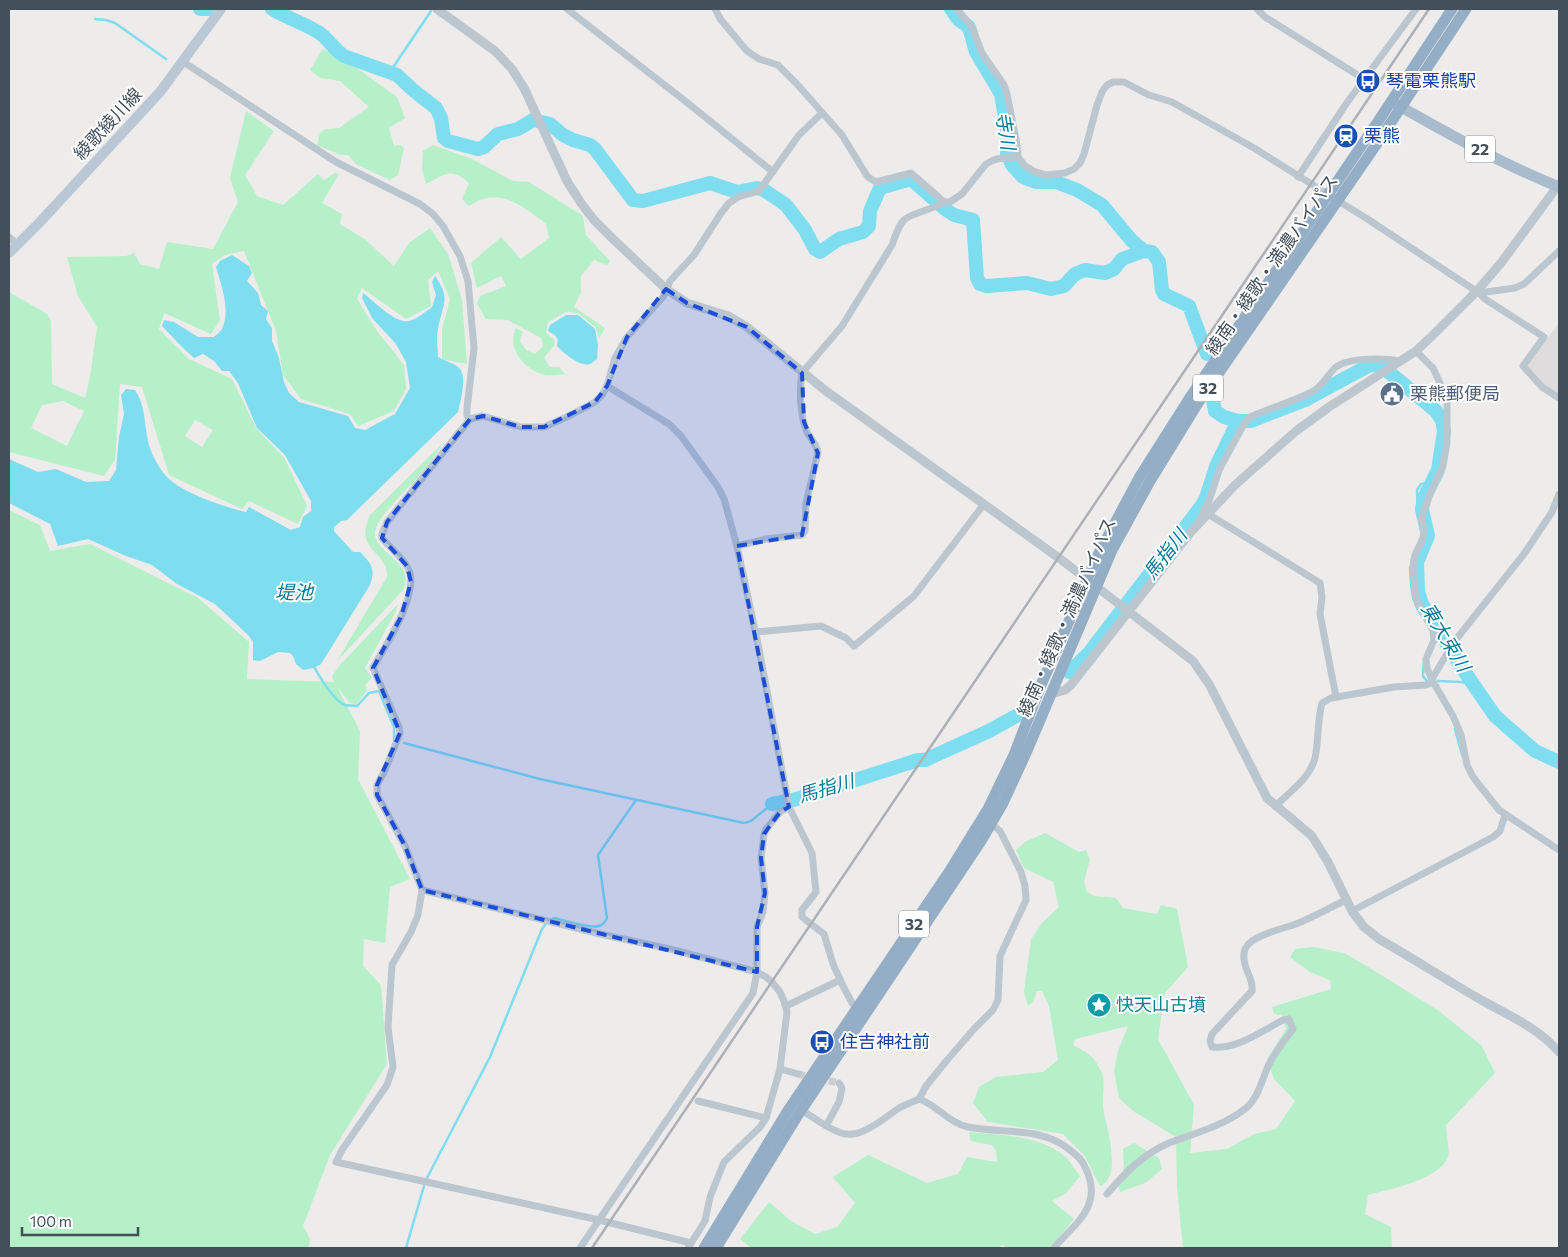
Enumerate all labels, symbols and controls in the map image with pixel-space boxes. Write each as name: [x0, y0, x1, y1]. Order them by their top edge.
bus stop icon: 琴電栗熊駅: [1355, 68, 1381, 94]
place label: 琴電栗熊駅: [1386, 69, 1476, 91]
street label: 綾歌綾川線: [69, 83, 146, 164]
water label: 寺川: [992, 110, 1021, 153]
station icon: 栗熊: [1333, 123, 1359, 149]
place label: 栗熊: [1364, 124, 1400, 146]
road number: 22: [1465, 136, 1495, 162]
street label: 綾南・綾歌・満濃バイパス: [1200, 170, 1342, 359]
road number: 32: [1193, 374, 1223, 402]
public building icon: 栗熊郵便局: [1379, 381, 1405, 407]
place label: 栗熊郵便局: [1410, 382, 1500, 404]
street label: 綾南・綾歌・満濃バイパス: [1012, 514, 1120, 720]
water label: 馬指川: [1138, 523, 1192, 583]
water label: 堤池: [275, 580, 315, 603]
water label: 東大束川: [1417, 598, 1477, 677]
water label: 馬指川: [795, 768, 858, 806]
road number: 32: [899, 911, 929, 938]
place icon: 快天山古墳: [1086, 992, 1112, 1018]
place label: 快天山古墳: [1116, 993, 1206, 1015]
bus stop icon: 住吉神社前: [809, 1029, 835, 1055]
place label: 住吉神社前: [840, 1030, 930, 1052]
scale bar: [22, 1204, 139, 1236]
text: 100 m: [30, 1212, 72, 1230]

